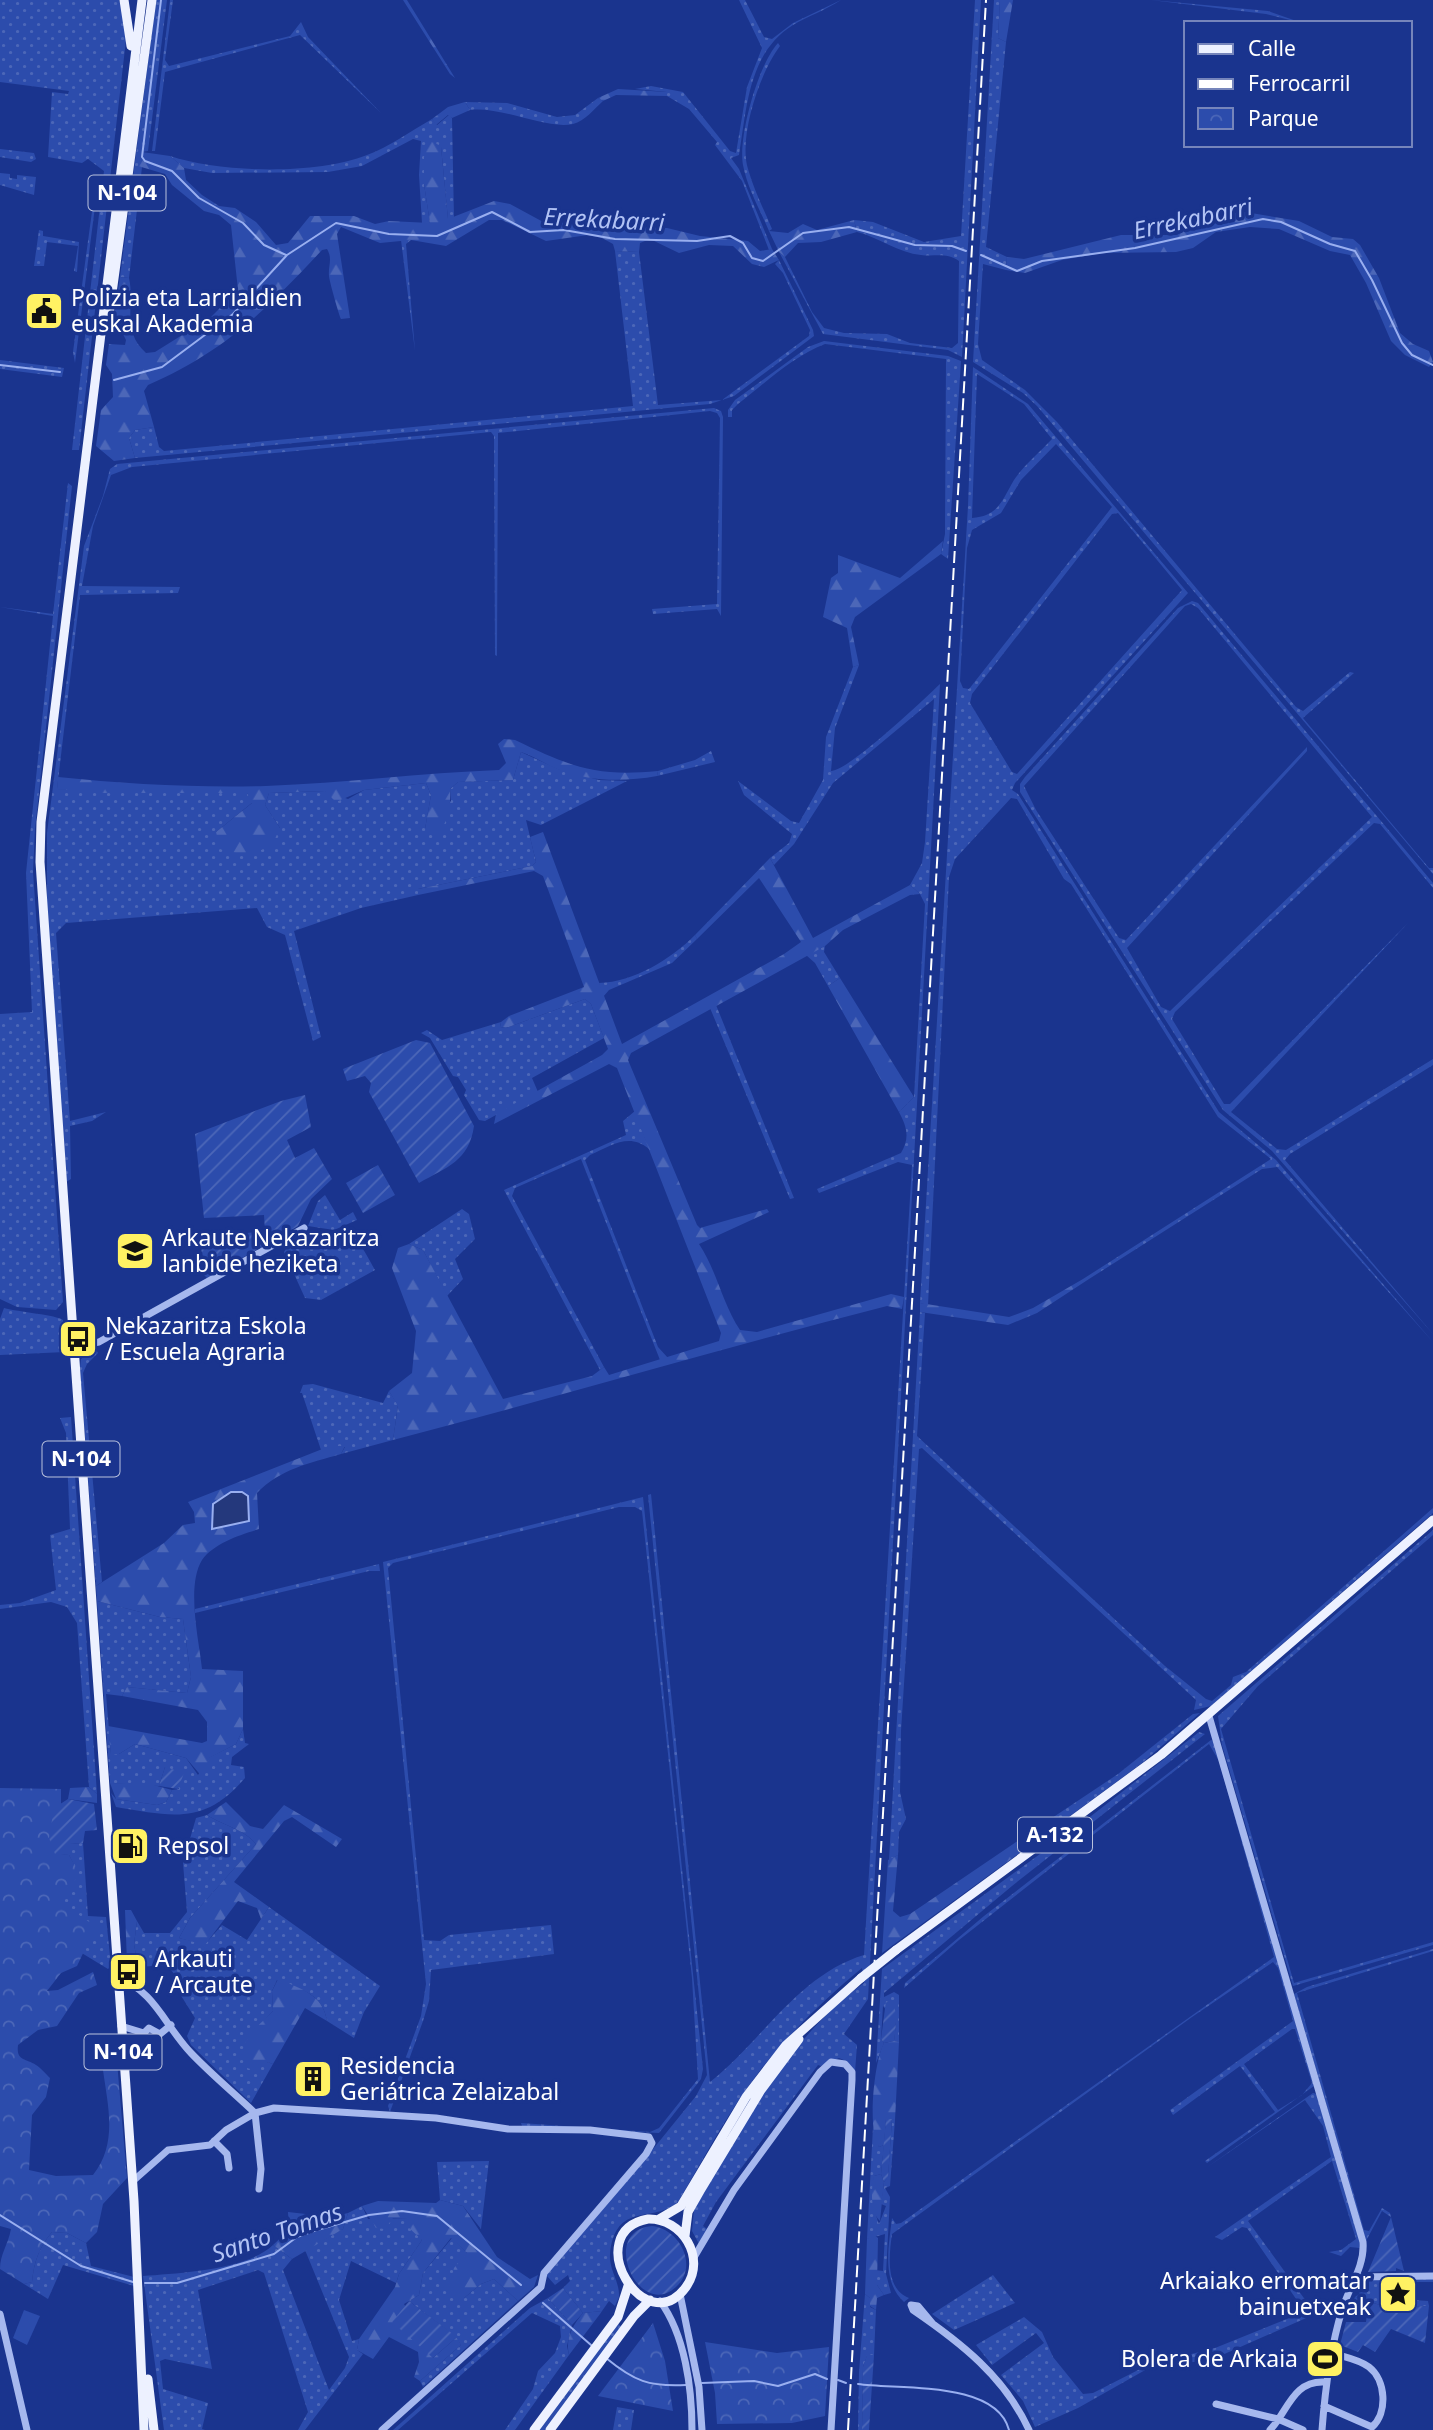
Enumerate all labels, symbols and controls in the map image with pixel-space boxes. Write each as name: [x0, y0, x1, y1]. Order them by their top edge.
legend: [1184, 21, 1412, 147]
text: Calle: [1248, 34, 1296, 62]
text: Ferrocarril: [1248, 69, 1350, 97]
text: Parque: [1248, 104, 1318, 132]
road number: N-104: [88, 176, 166, 210]
water label: Errekabarri: [1130, 189, 1256, 246]
water label: Errekabarri: [543, 199, 666, 238]
place label: Polizia eta Larrialdien euskal Akademia: [71, 281, 302, 339]
public building icon: Polizia eta Larrialdien euskal Akademia: [23, 290, 65, 332]
place label: Arkaute Nekazaritza lanbide heziketa: [162, 1221, 380, 1279]
school or university icon: Arkaute Nekazaritza lanbide heziketa: [114, 1230, 156, 1272]
place label: Nekazaritza Eskola / Escuela Agraria: [105, 1309, 307, 1367]
bus stop icon: Nekazaritza Eskola / Escuela Agraria: [57, 1318, 99, 1360]
road number: N-104: [42, 1442, 119, 1476]
road number: A-132: [1018, 1818, 1092, 1853]
fuel station icon: Repsol: [109, 1825, 151, 1867]
place label: Repsol: [157, 1829, 229, 1861]
place label: Arkauti / Arcaute: [155, 1942, 253, 2000]
bus stop icon: Arkauti / Arcaute: [107, 1951, 149, 1993]
road number: N-104: [85, 2035, 162, 2070]
place label: Residencia Geriátrica Zelaizabal: [340, 2049, 559, 2107]
building icon: Residencia Geriátrica Zelaizabal: [292, 2058, 334, 2100]
water label: Santo Tomas: [207, 2194, 346, 2269]
place label: Arkaiako erromatar bainuetxeak: [1160, 2264, 1372, 2322]
place icon: Arkaiako erromatar bainuetxeak: [1377, 2273, 1419, 2315]
sports icon: Bolera de Arkaia: [1304, 2338, 1346, 2380]
place label: Bolera de Arkaia: [1121, 2342, 1298, 2374]

